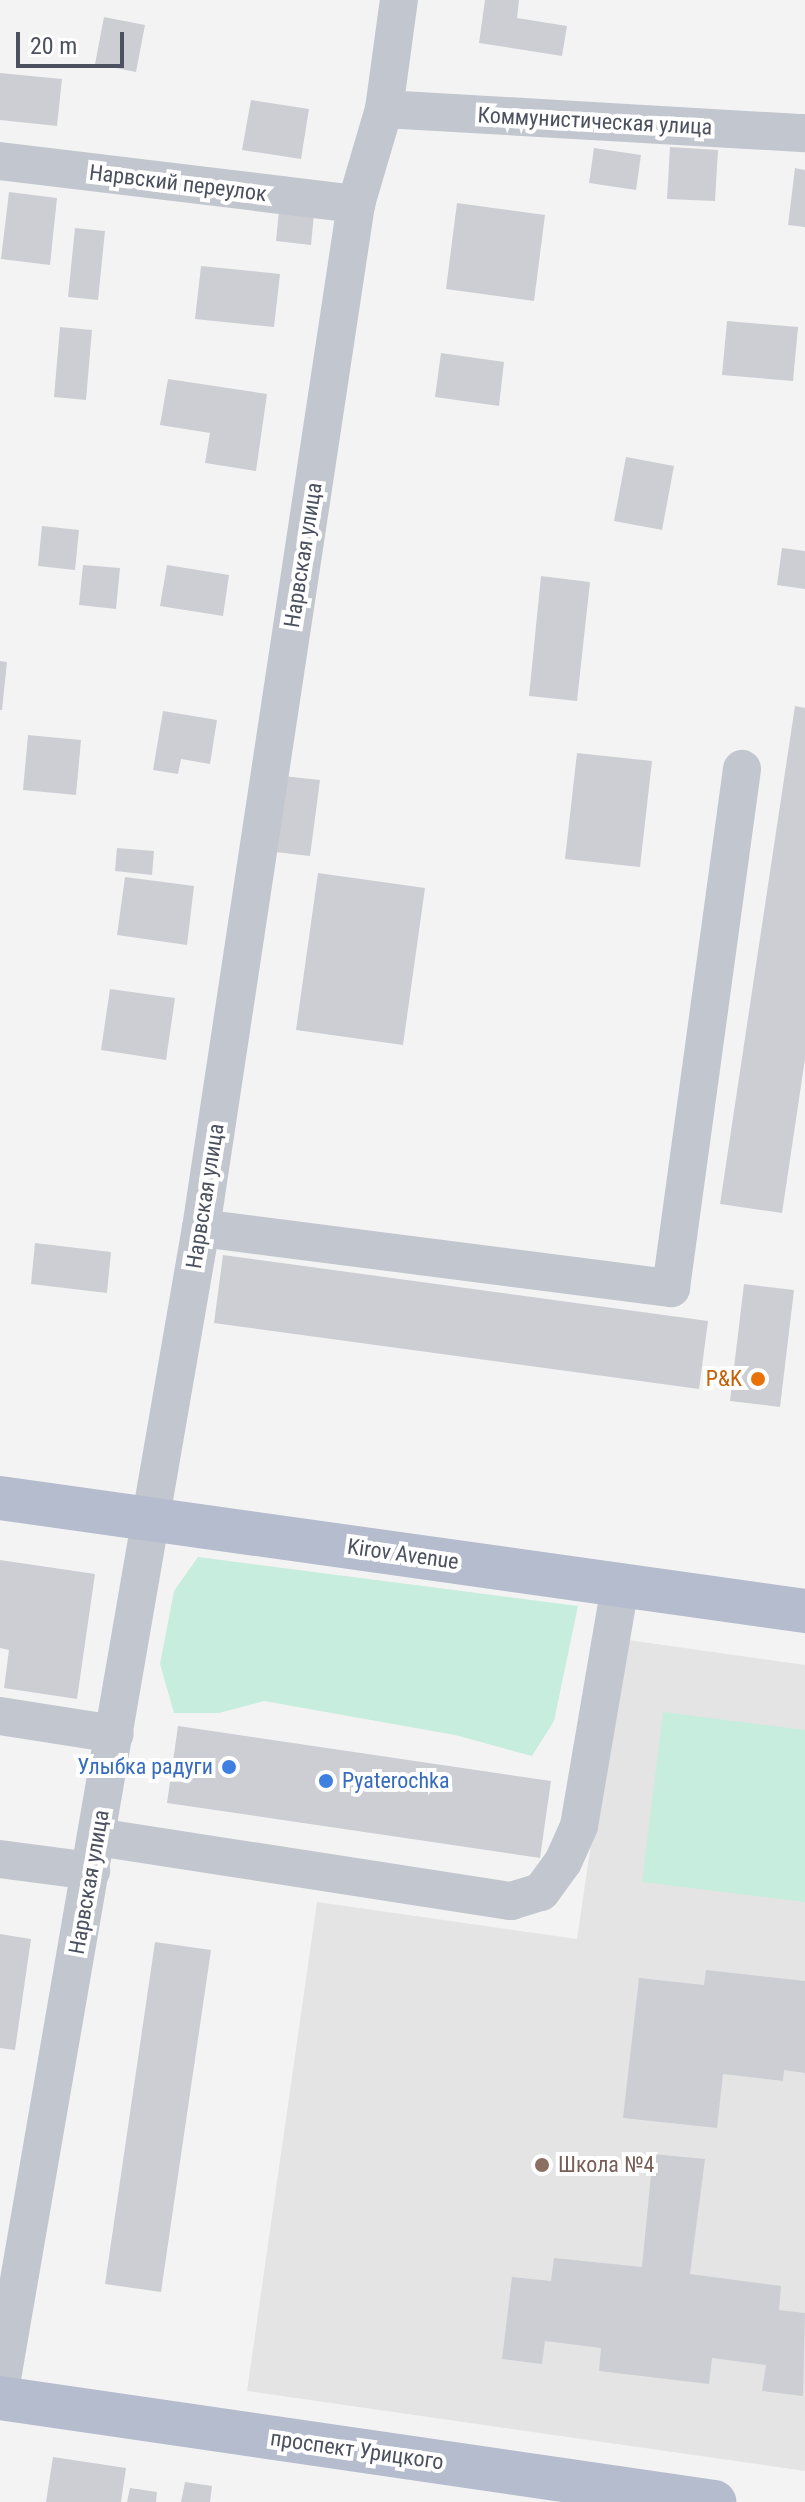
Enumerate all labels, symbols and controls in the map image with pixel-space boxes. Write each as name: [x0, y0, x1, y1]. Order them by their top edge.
scale bar: [20, 16, 128, 66]
text: 20 m: [30, 32, 77, 60]
street label: Коммунистическая улица: [477, 102, 713, 140]
street label: Нарвский переулок: [88, 159, 268, 207]
street label: Нарвская улица: [279, 481, 327, 629]
street label: Нарвская улица: [181, 1122, 229, 1270]
place label: P&K: [706, 1366, 742, 1392]
marker: P&K: [749, 1370, 767, 1388]
street label: Kirov Avenue: [346, 1533, 460, 1575]
place label: Улыбка радуги: [77, 1754, 213, 1780]
marker: Улыбка радуги: [220, 1758, 238, 1776]
place label: Pyaterochka: [342, 1768, 449, 1794]
marker: Pyaterochka: [317, 1772, 335, 1790]
street label: Нарвская улица: [63, 1808, 115, 1956]
place label: Школа №4: [558, 2152, 654, 2178]
marker: Школа №4: [533, 2156, 551, 2174]
street label: проспект Урицкого: [269, 2425, 445, 2475]

